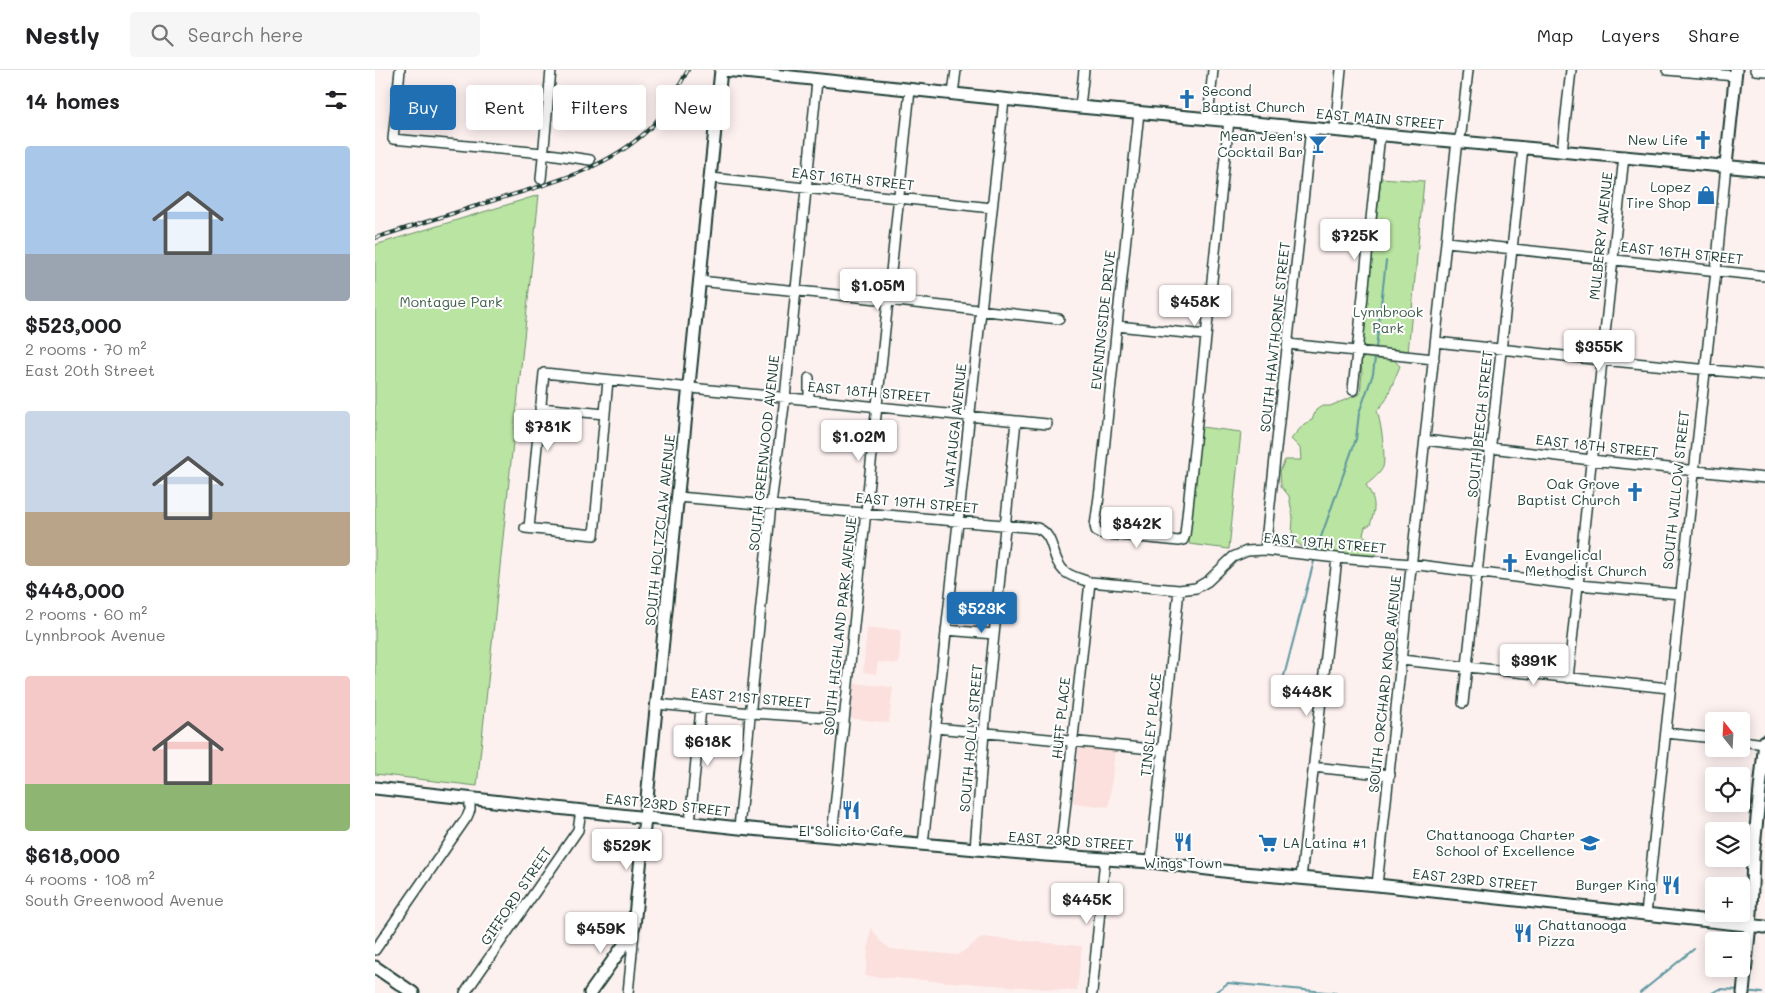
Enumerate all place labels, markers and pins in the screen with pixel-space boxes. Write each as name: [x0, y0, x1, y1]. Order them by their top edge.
place label: Second Baptist Church: [1202, 81, 1305, 116]
church icon: Second Baptist Church: [1176, 88, 1198, 110]
place label: Mean Jeen's Cocktail Bar: [1217, 126, 1303, 161]
church icon: New Life: [1692, 129, 1714, 151]
place label: New Life: [1628, 130, 1688, 149]
bar icon: Mean Jeen's Cocktail Bar: [1307, 133, 1329, 155]
place label: Lopez Tire Shop: [1626, 177, 1691, 212]
shop icon: Lopez Tire Shop: [1695, 184, 1717, 206]
pin: $725K: [1320, 218, 1390, 261]
pin: $1.05M: [837, 268, 919, 311]
pin: $458K: [1160, 284, 1230, 327]
pin: $355K: [1564, 330, 1634, 372]
pin: $781K: [513, 410, 583, 452]
pin: $1.02M: [818, 420, 900, 462]
place label: Oak Grove Baptist Church: [1517, 474, 1620, 509]
church icon: Oak Grove Baptist Church: [1624, 481, 1646, 503]
pin: $842K: [1102, 506, 1172, 549]
place label: Evangelical Methodist Church: [1525, 545, 1647, 580]
church icon: Evangelical Methodist Church: [1499, 552, 1521, 574]
pin: $523K: [947, 592, 1017, 634]
pin: $391K: [1499, 644, 1569, 686]
pin: $448K: [1272, 674, 1342, 717]
pin: $618K: [673, 724, 743, 767]
restaurant icon: El Solicito Cafe: [840, 799, 862, 821]
place label: El Solicito Cafe: [799, 821, 903, 840]
place label: Chattanooga Charter School of Excellence: [1426, 825, 1575, 860]
pin: $529K: [592, 828, 662, 871]
restaurant icon: Wings Town: [1172, 831, 1194, 853]
supermarket icon: LA Latina #1: [1257, 832, 1279, 854]
school or university icon: Chattanooga Charter School of Excellence: [1579, 832, 1601, 854]
place label: LA Latina #1: [1283, 833, 1367, 852]
place label: Wings Town: [1144, 853, 1222, 872]
restaurant icon: Burger King: [1660, 874, 1682, 896]
place label: Burger King: [1576, 875, 1656, 894]
pin: $445K: [1052, 882, 1122, 925]
pin: $459K: [566, 912, 636, 954]
place label: Chattanooga Pizza: [1538, 915, 1627, 950]
restaurant icon: Chattanooga Pizza: [1512, 922, 1534, 944]

